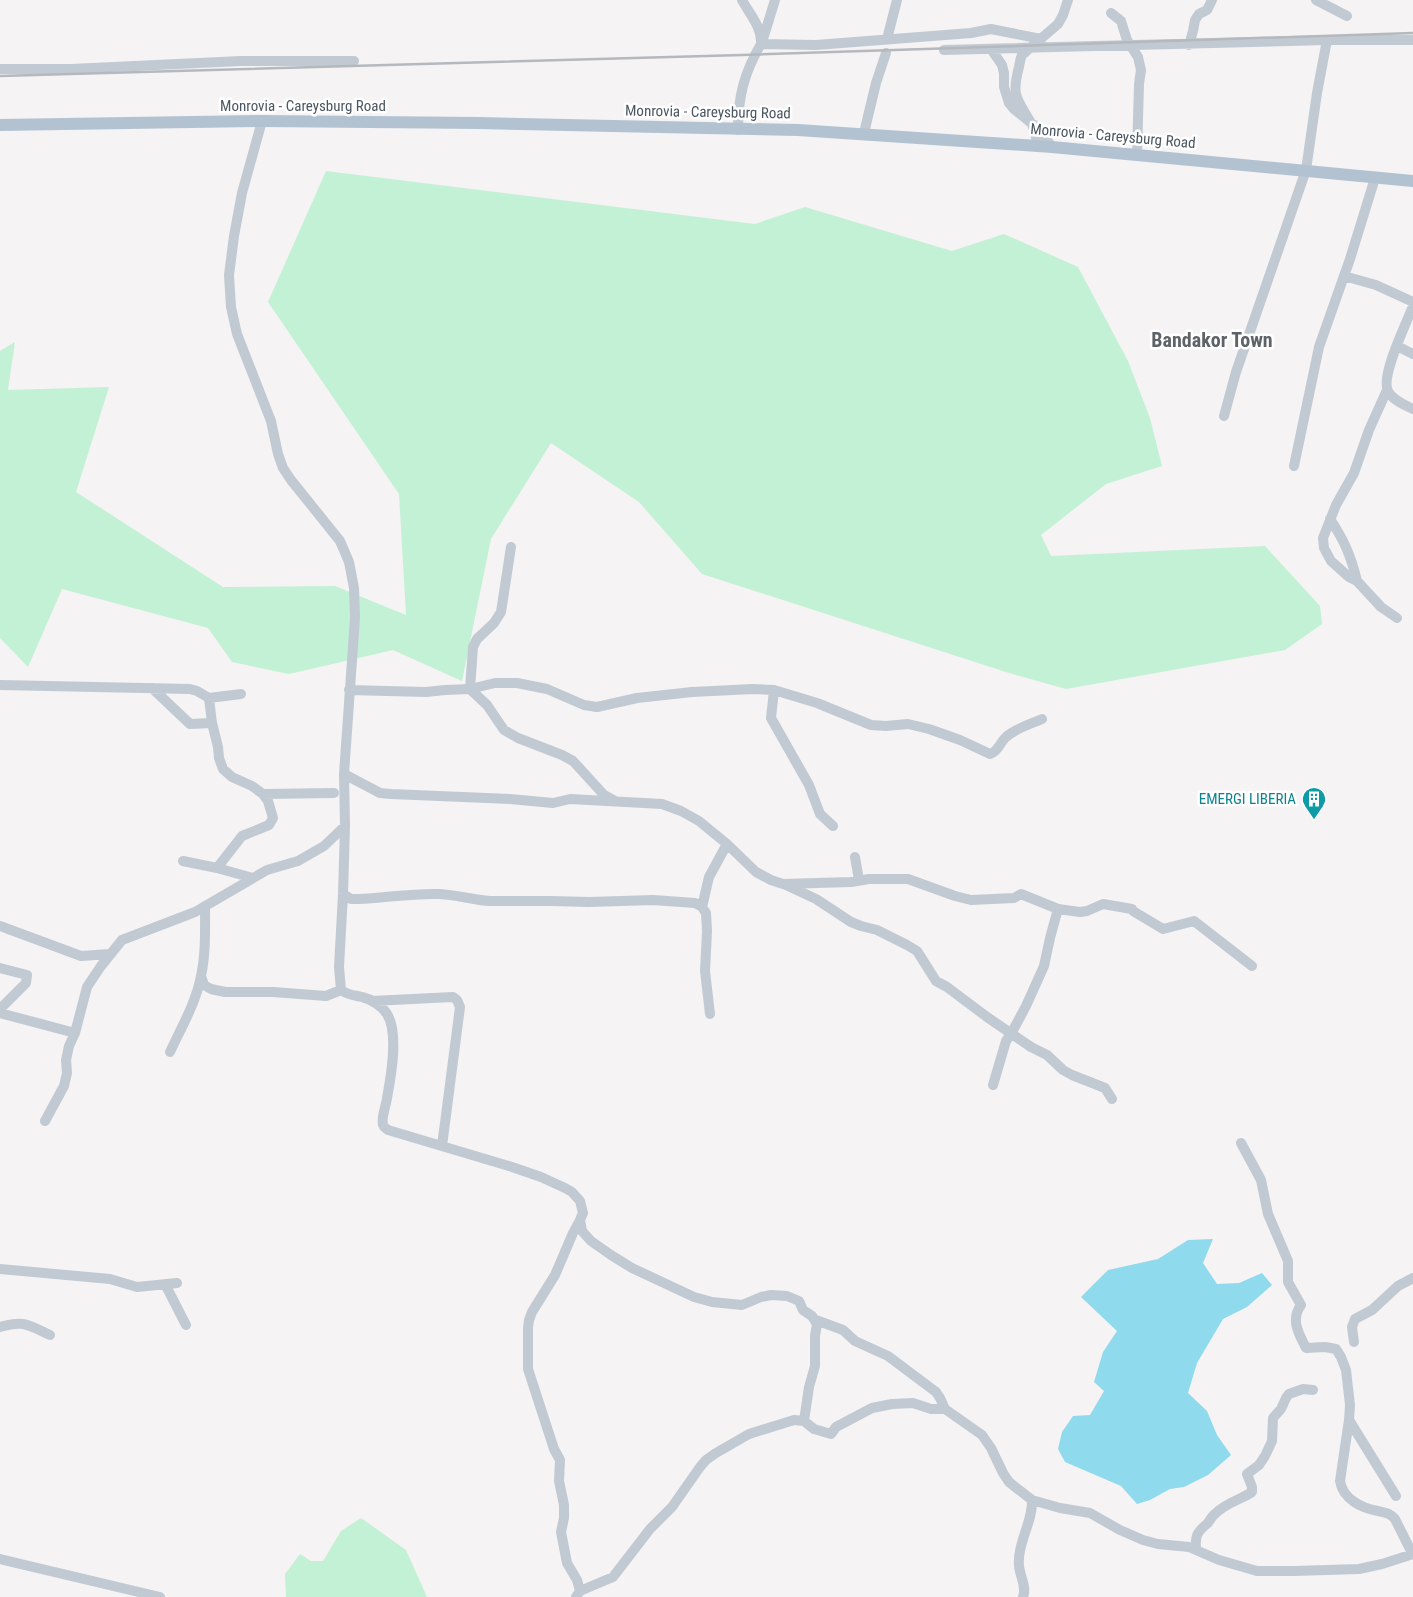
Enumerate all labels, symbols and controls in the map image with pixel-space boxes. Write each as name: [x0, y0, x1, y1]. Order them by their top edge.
street label: Monrovia - Careysburg Road: [220, 97, 386, 115]
street label: Monrovia - Careysburg Road: [625, 102, 791, 122]
street label: Monrovia - Careysburg Road: [1030, 120, 1196, 152]
district label: Bandakor Town: [1151, 328, 1273, 352]
building icon: EMERGI LIBERIA: [1301, 786, 1327, 820]
place label: EMERGI LIBERIA: [1199, 790, 1296, 808]

